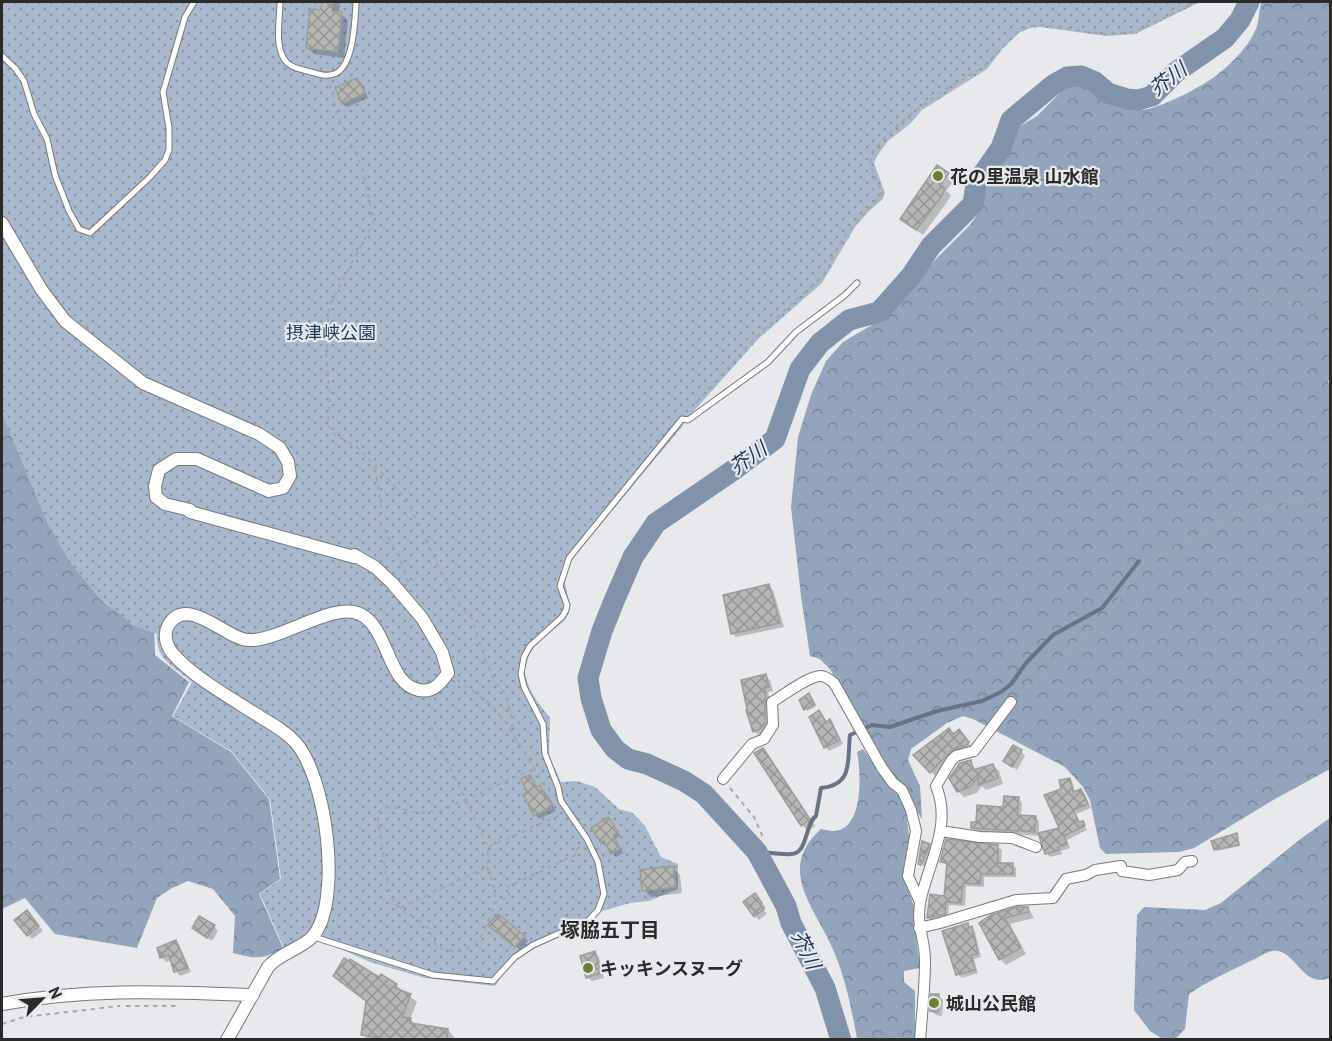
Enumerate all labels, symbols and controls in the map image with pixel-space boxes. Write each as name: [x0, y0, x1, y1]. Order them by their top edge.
water label: 芥川: [1144, 55, 1193, 101]
place label: 花の里温泉 山水館: [950, 165, 1099, 188]
marker: 花の里温泉 山水館: [931, 169, 945, 183]
park label: 摂津峡公園: [286, 321, 376, 344]
water label: 芥川: [724, 435, 773, 480]
district label: 塚脇五丁目: [560, 917, 660, 943]
water label: 芥川: [786, 926, 827, 975]
place label: キッキンスヌーグ: [600, 957, 743, 980]
marker: キッキンスヌーグ: [581, 961, 595, 975]
north arrow: [12, 969, 72, 1029]
text: N: [44, 984, 67, 1002]
place label: 城山公民館: [946, 992, 1036, 1015]
marker: 城山公民館: [927, 996, 941, 1010]

